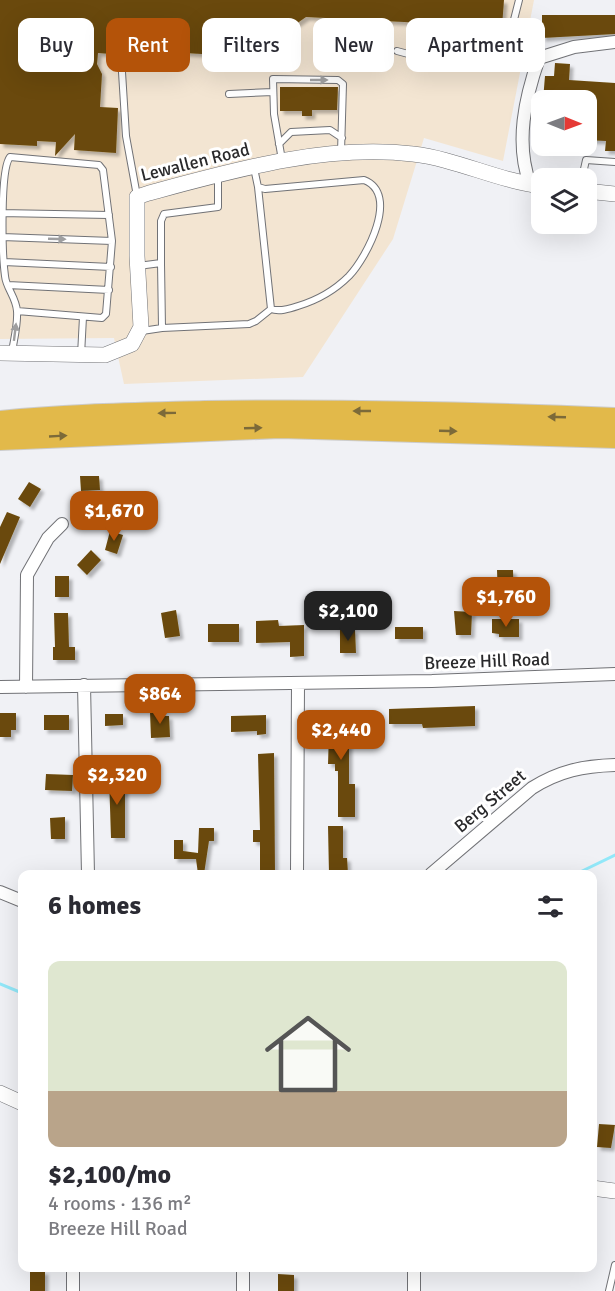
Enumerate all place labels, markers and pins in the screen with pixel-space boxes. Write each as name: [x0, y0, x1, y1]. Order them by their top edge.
pin: $1,670: [65, 491, 163, 542]
pin: $1,760: [457, 577, 555, 628]
pin: $2,100: [299, 591, 397, 642]
pin: $864: [124, 674, 196, 725]
pin: $2,440: [292, 710, 390, 761]
pin: $2,320: [68, 755, 166, 806]

